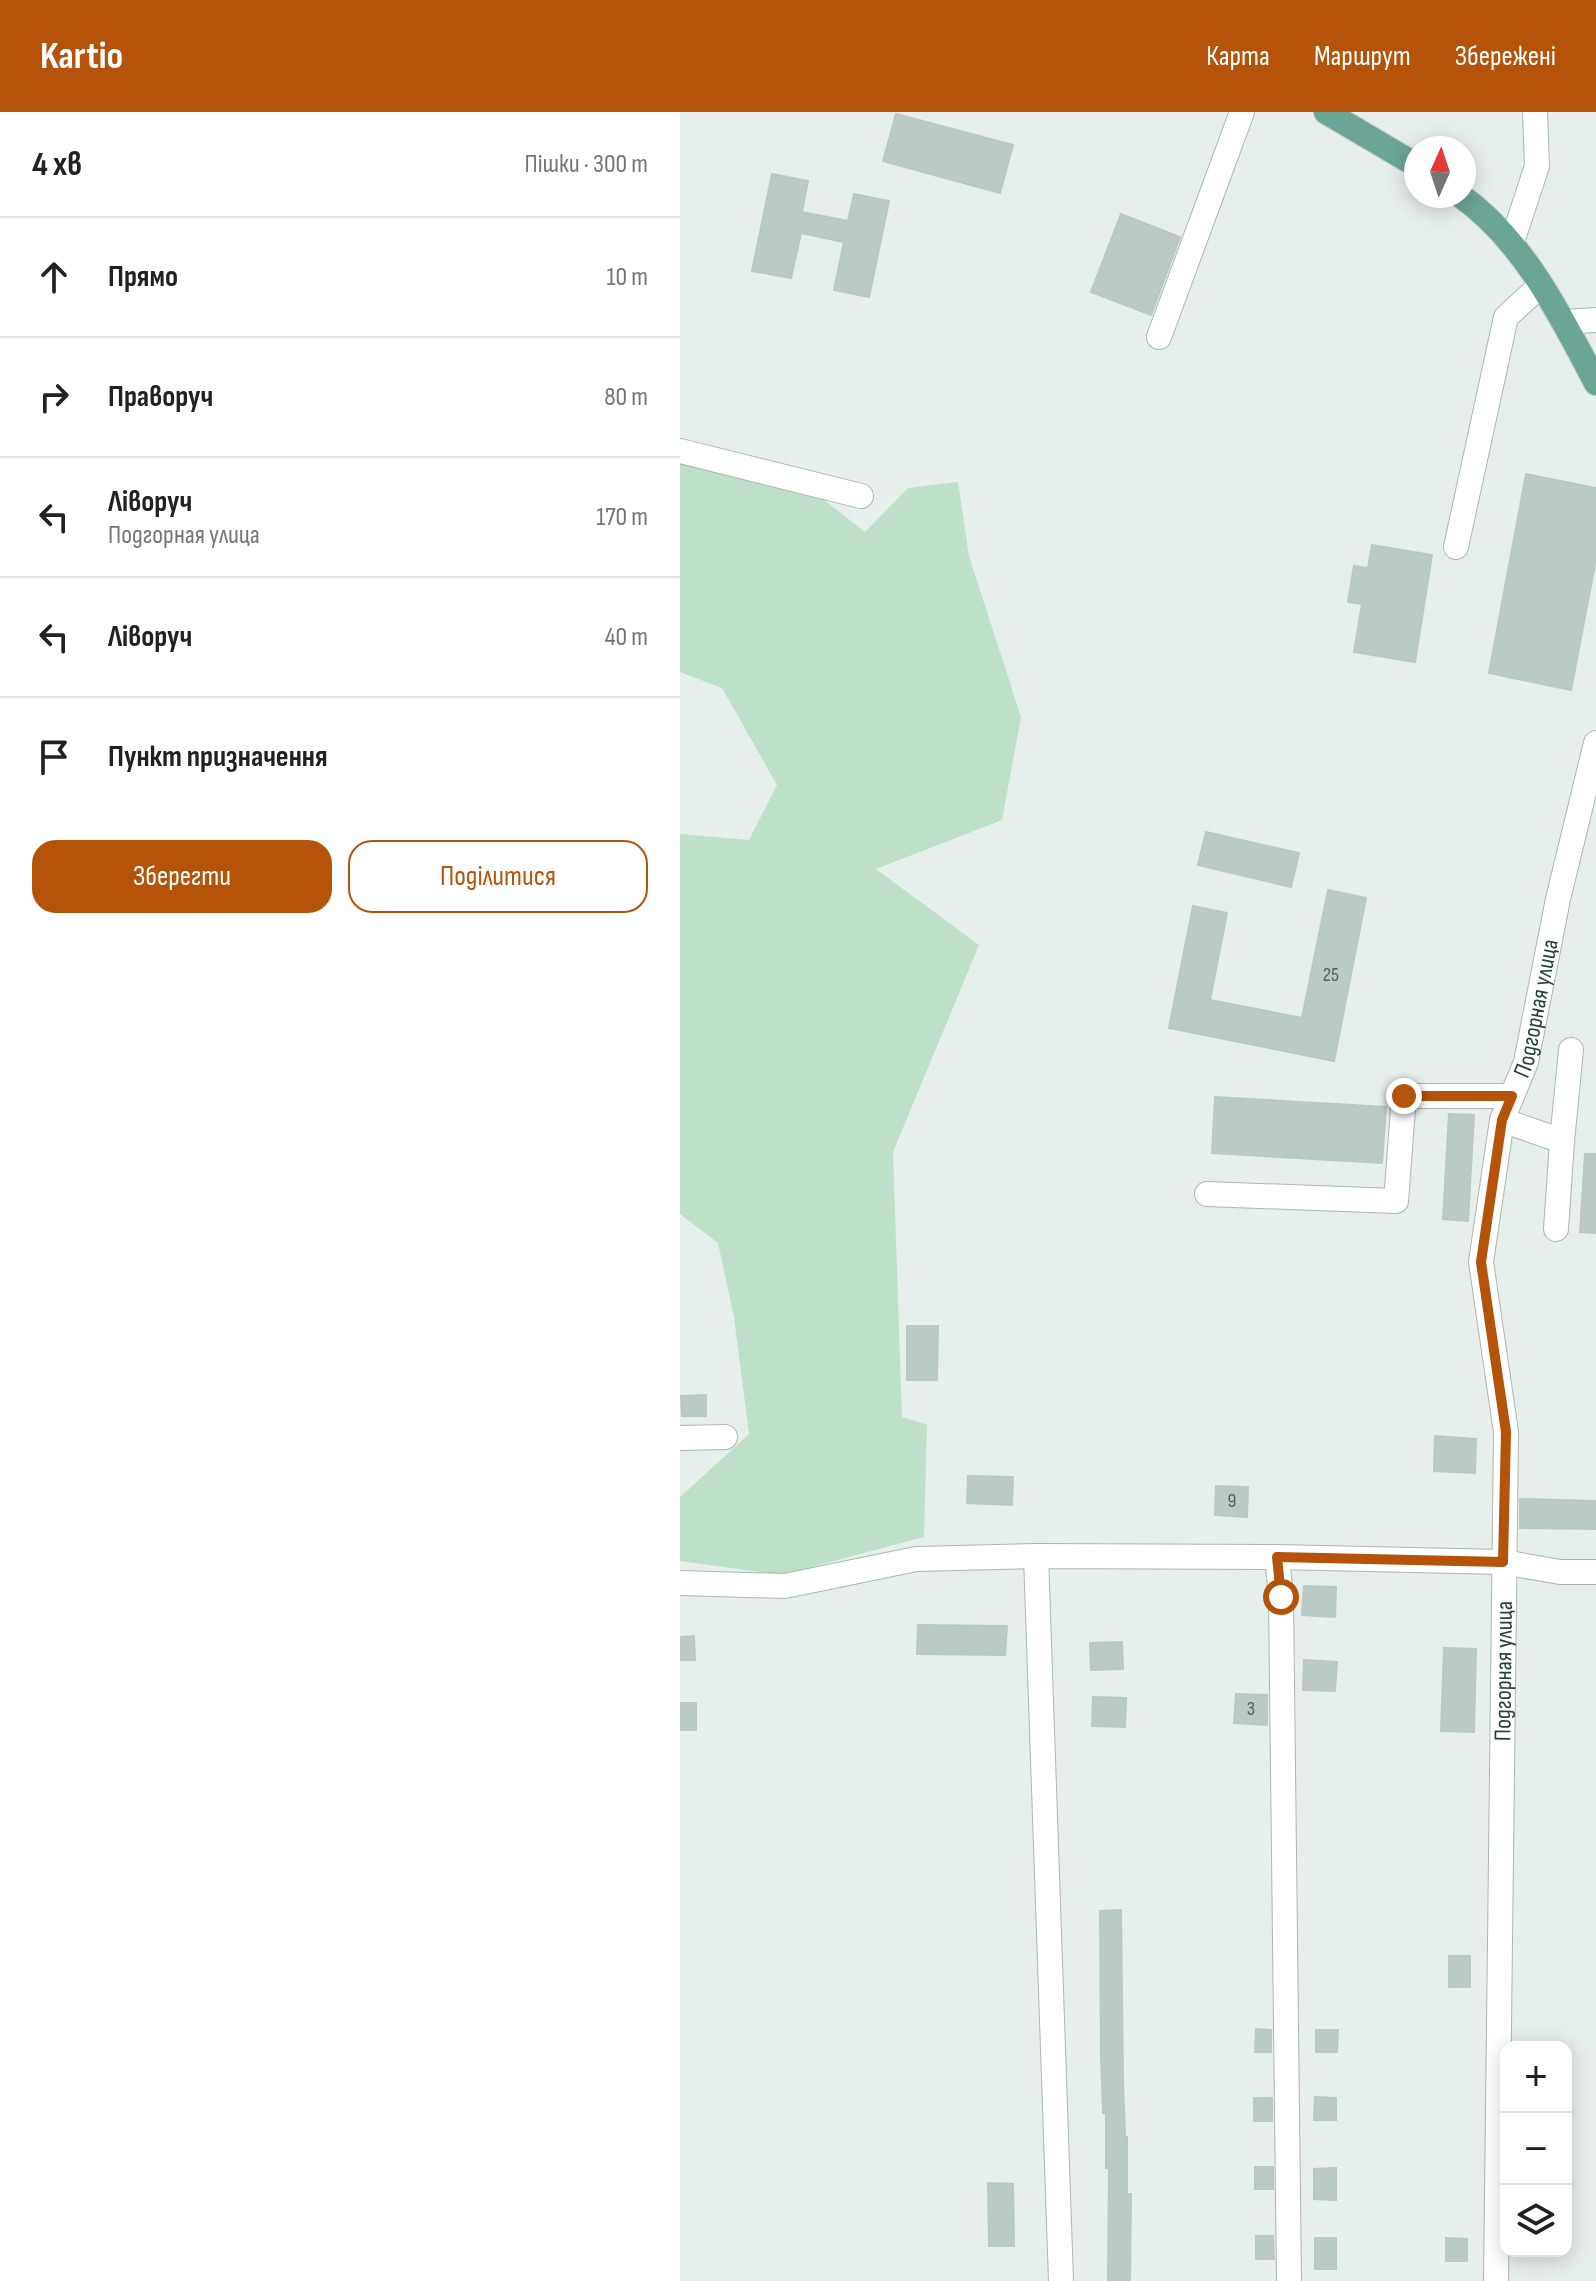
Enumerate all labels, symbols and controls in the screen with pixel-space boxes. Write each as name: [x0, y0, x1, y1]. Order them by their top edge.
text: Kartio: [40, 34, 123, 79]
text: Карта: [1206, 40, 1270, 73]
text: Маршрут: [1314, 40, 1411, 73]
text: Збережені: [1455, 40, 1556, 73]
north arrow: [1404, 136, 1476, 208]
text: 4 хв: [32, 144, 82, 185]
text: Пішки · 300 m: [524, 149, 648, 180]
icon: ahead: [32, 255, 76, 299]
text: Прямо: [108, 259, 178, 295]
text: 10 m: [606, 262, 648, 293]
icon: right: [32, 375, 76, 419]
text: Праворуч: [108, 379, 213, 415]
text: 80 m: [604, 382, 648, 413]
text: Ліворуч: [108, 484, 192, 520]
icon: left: [32, 495, 76, 539]
text: 170 m: [596, 502, 648, 533]
text: Подгорная улица: [108, 520, 260, 551]
icon: left: [32, 615, 76, 659]
text: Ліворуч: [108, 619, 192, 655]
text: 40 m: [605, 622, 648, 653]
icon: arrive: [32, 735, 76, 779]
text: Пункт призначення: [108, 739, 328, 775]
button: Зберегти: [32, 840, 332, 913]
button: Поділитися: [348, 840, 648, 913]
street label: Подгорная улица: [1507, 937, 1564, 1082]
house number: 25: [1323, 963, 1339, 987]
route end: [1386, 1078, 1422, 1114]
house number: 9: [1228, 1489, 1236, 1513]
route start: [1263, 1579, 1299, 1615]
street label: Подгорная улица: [1488, 1601, 1519, 1741]
house number: 3: [1247, 1697, 1255, 1721]
map controls: [1500, 2041, 1572, 2257]
button: +: [1500, 2041, 1572, 2113]
button: −: [1500, 2113, 1572, 2185]
button: layers: [1500, 2185, 1572, 2257]

